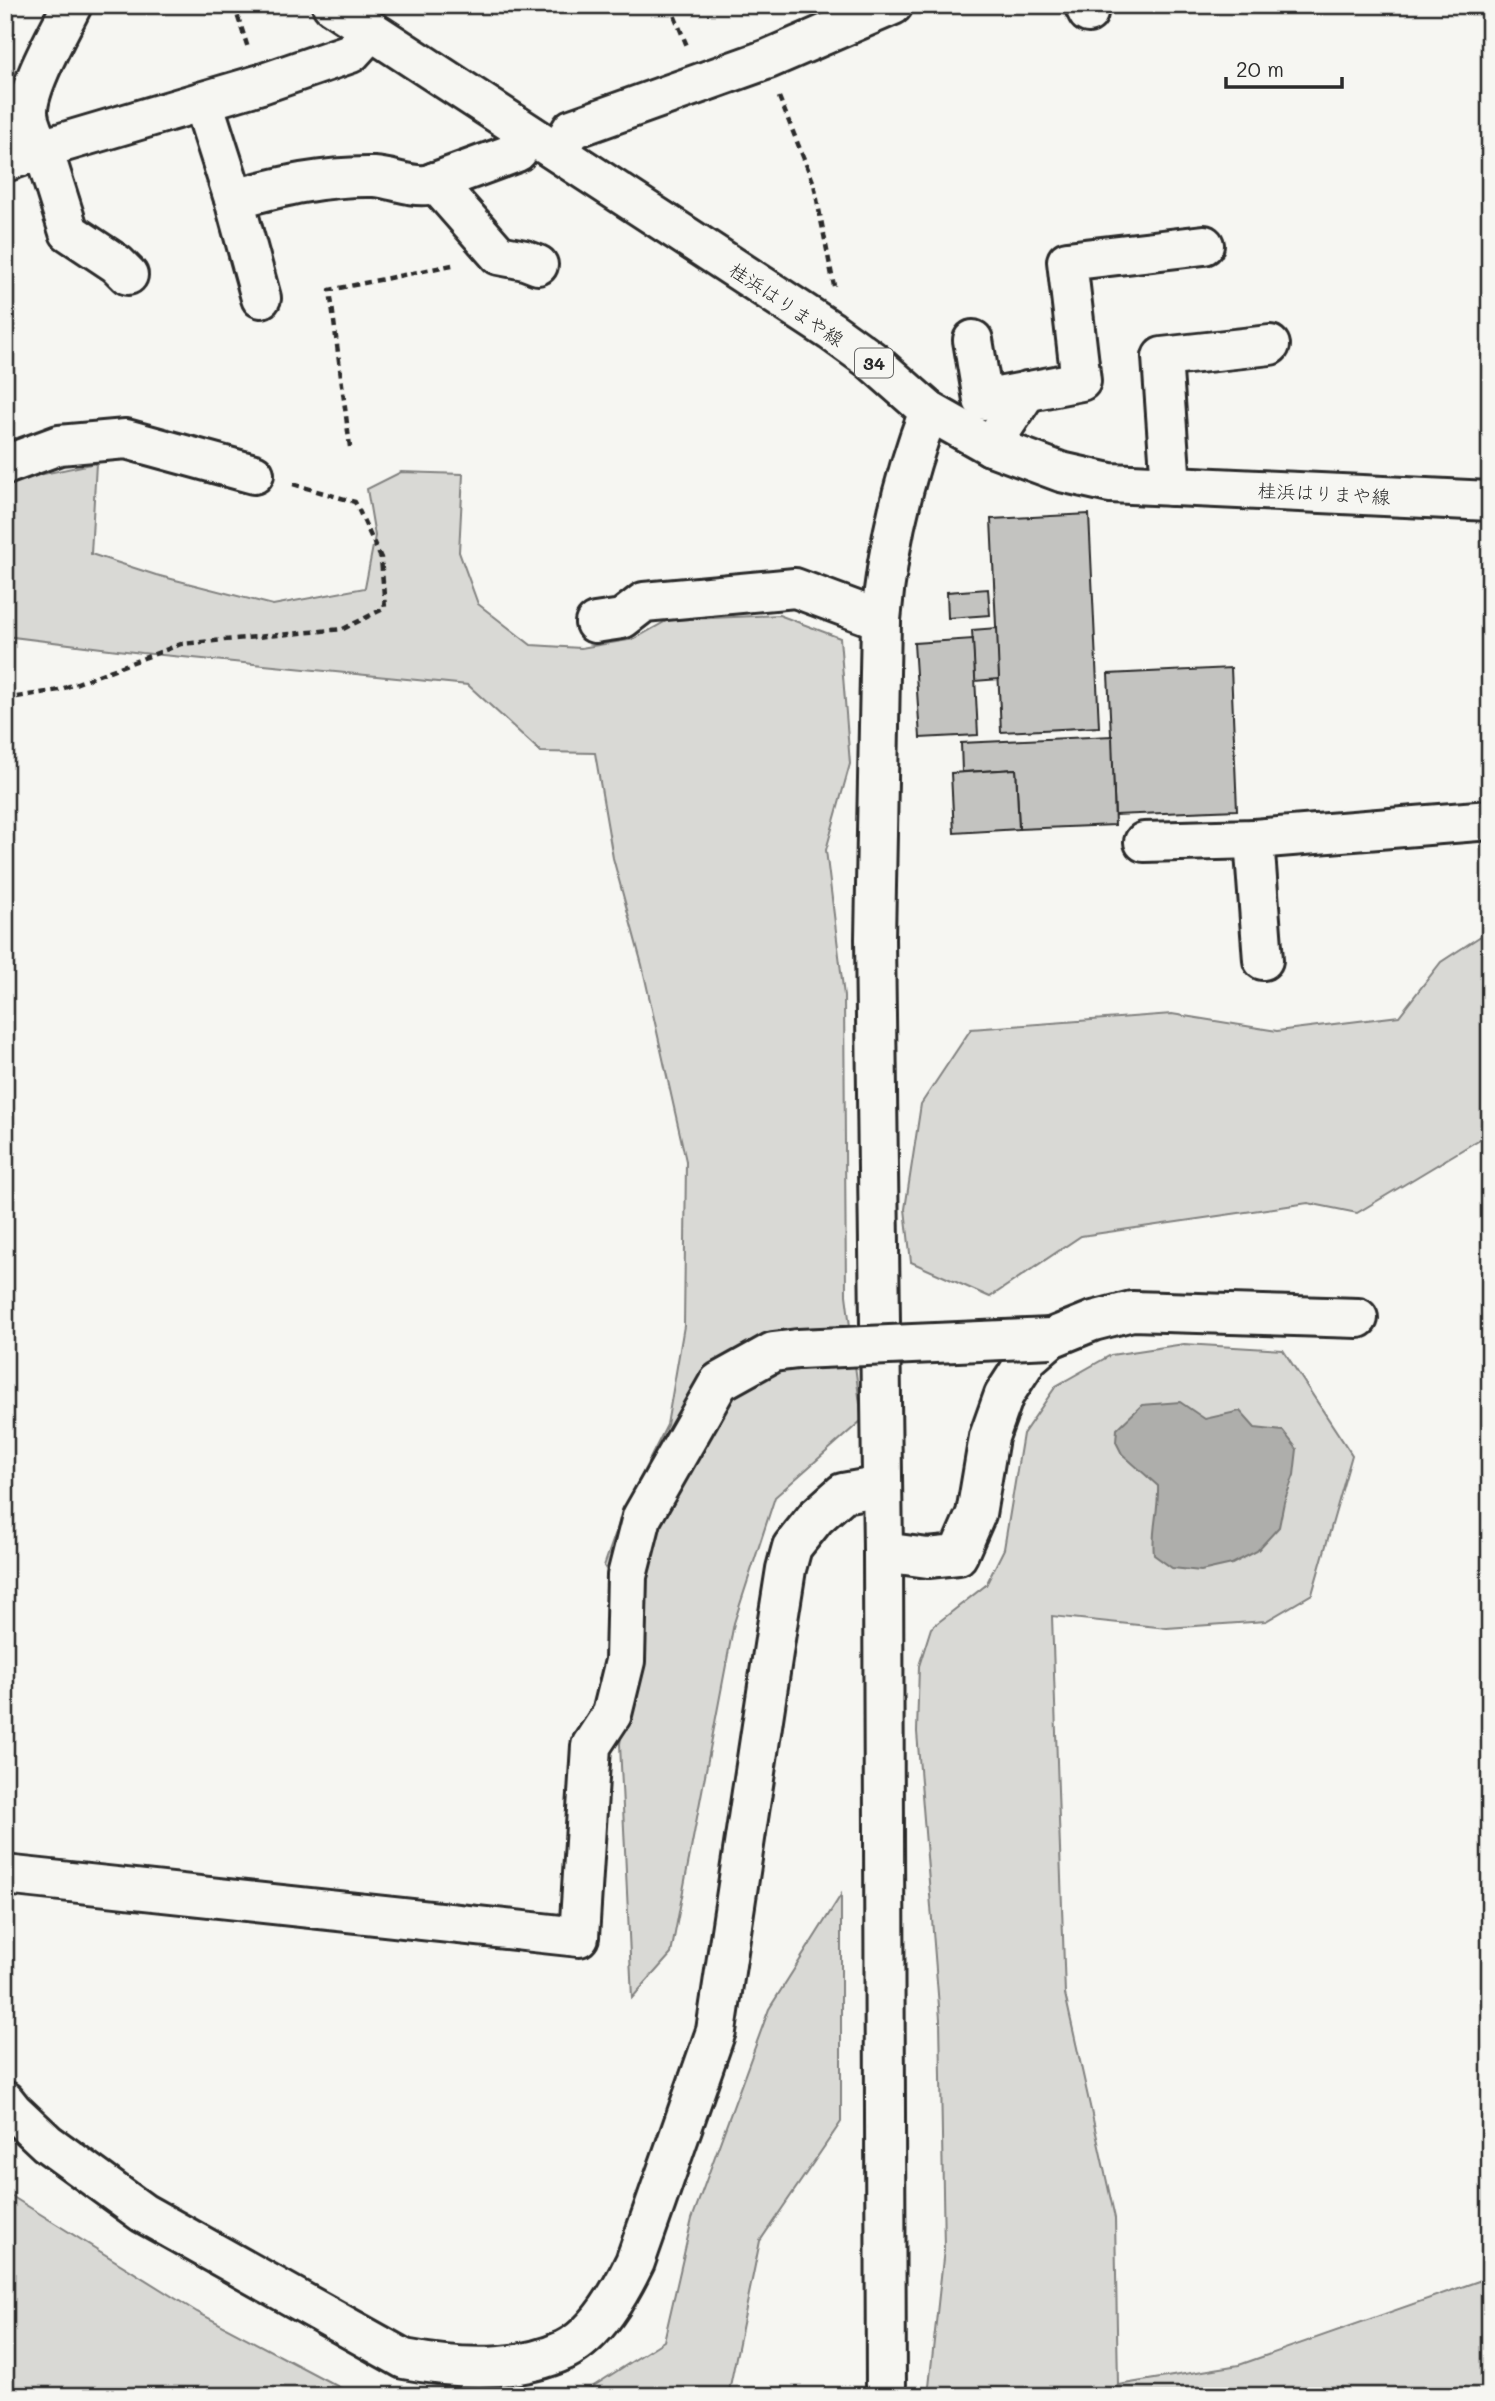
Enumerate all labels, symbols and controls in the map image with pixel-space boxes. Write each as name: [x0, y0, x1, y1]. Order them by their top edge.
scale bar: [1226, 46, 1341, 90]
text: 20 m: [1236, 55, 1284, 82]
street label: 桂浜はりまや線: [725, 256, 849, 352]
road number: 34: [855, 348, 893, 377]
street label: 桂浜はりまや線: [1257, 477, 1391, 509]

